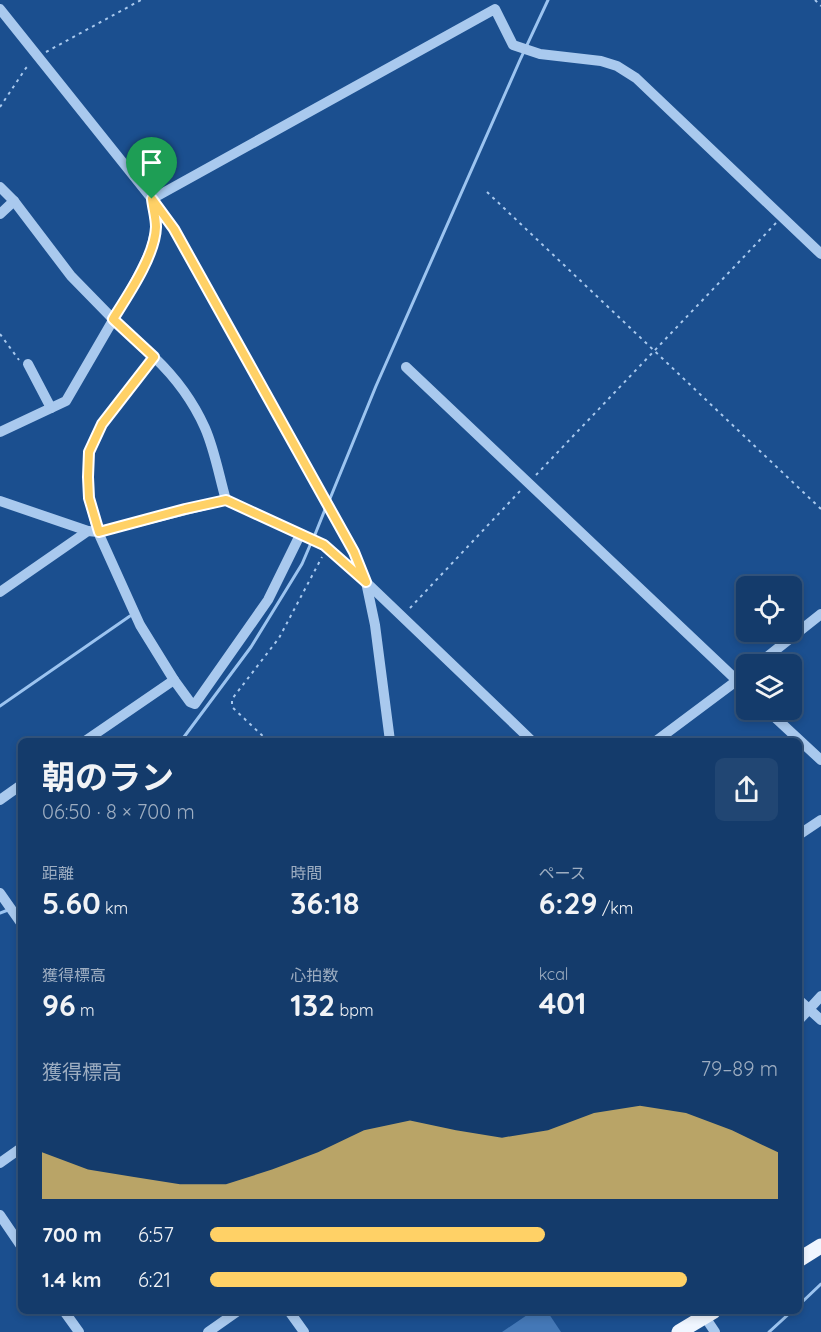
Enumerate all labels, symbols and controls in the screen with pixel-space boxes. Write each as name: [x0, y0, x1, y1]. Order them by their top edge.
pin: [126, 137, 177, 199]
icon: arrive: [135, 146, 168, 179]
map controls: [736, 576, 802, 720]
button: locate: [736, 576, 802, 642]
button: layers: [736, 654, 802, 720]
text: 朝のラン: [42, 756, 174, 797]
button: share: [715, 758, 778, 821]
text: 06:50 · 8 × 700 m: [42, 799, 195, 824]
text: 距離: [42, 863, 74, 883]
text: 時間: [290, 863, 322, 883]
text: ペース: [539, 863, 586, 883]
text: 5.60: [42, 884, 101, 922]
text: 36:18: [290, 884, 359, 922]
text: 6:29: [539, 884, 598, 922]
text: km: [101, 898, 128, 918]
text: /km: [598, 898, 633, 918]
text: kcal: [539, 964, 569, 984]
text: 獲得標高: [42, 965, 106, 985]
text: 心拍数: [290, 965, 338, 985]
text: 401: [539, 984, 586, 1022]
text: 96: [42, 986, 76, 1024]
text: 132: [290, 986, 335, 1024]
text: m: [76, 1000, 95, 1020]
text: bpm: [335, 1000, 374, 1020]
text: 79–89 m: [701, 1056, 778, 1081]
text: 獲得標高: [42, 1059, 122, 1084]
text: 700 m: [42, 1222, 102, 1247]
text: 6:57: [138, 1222, 174, 1247]
text: 1.4 km: [42, 1267, 101, 1292]
text: 6:21: [138, 1267, 171, 1292]

